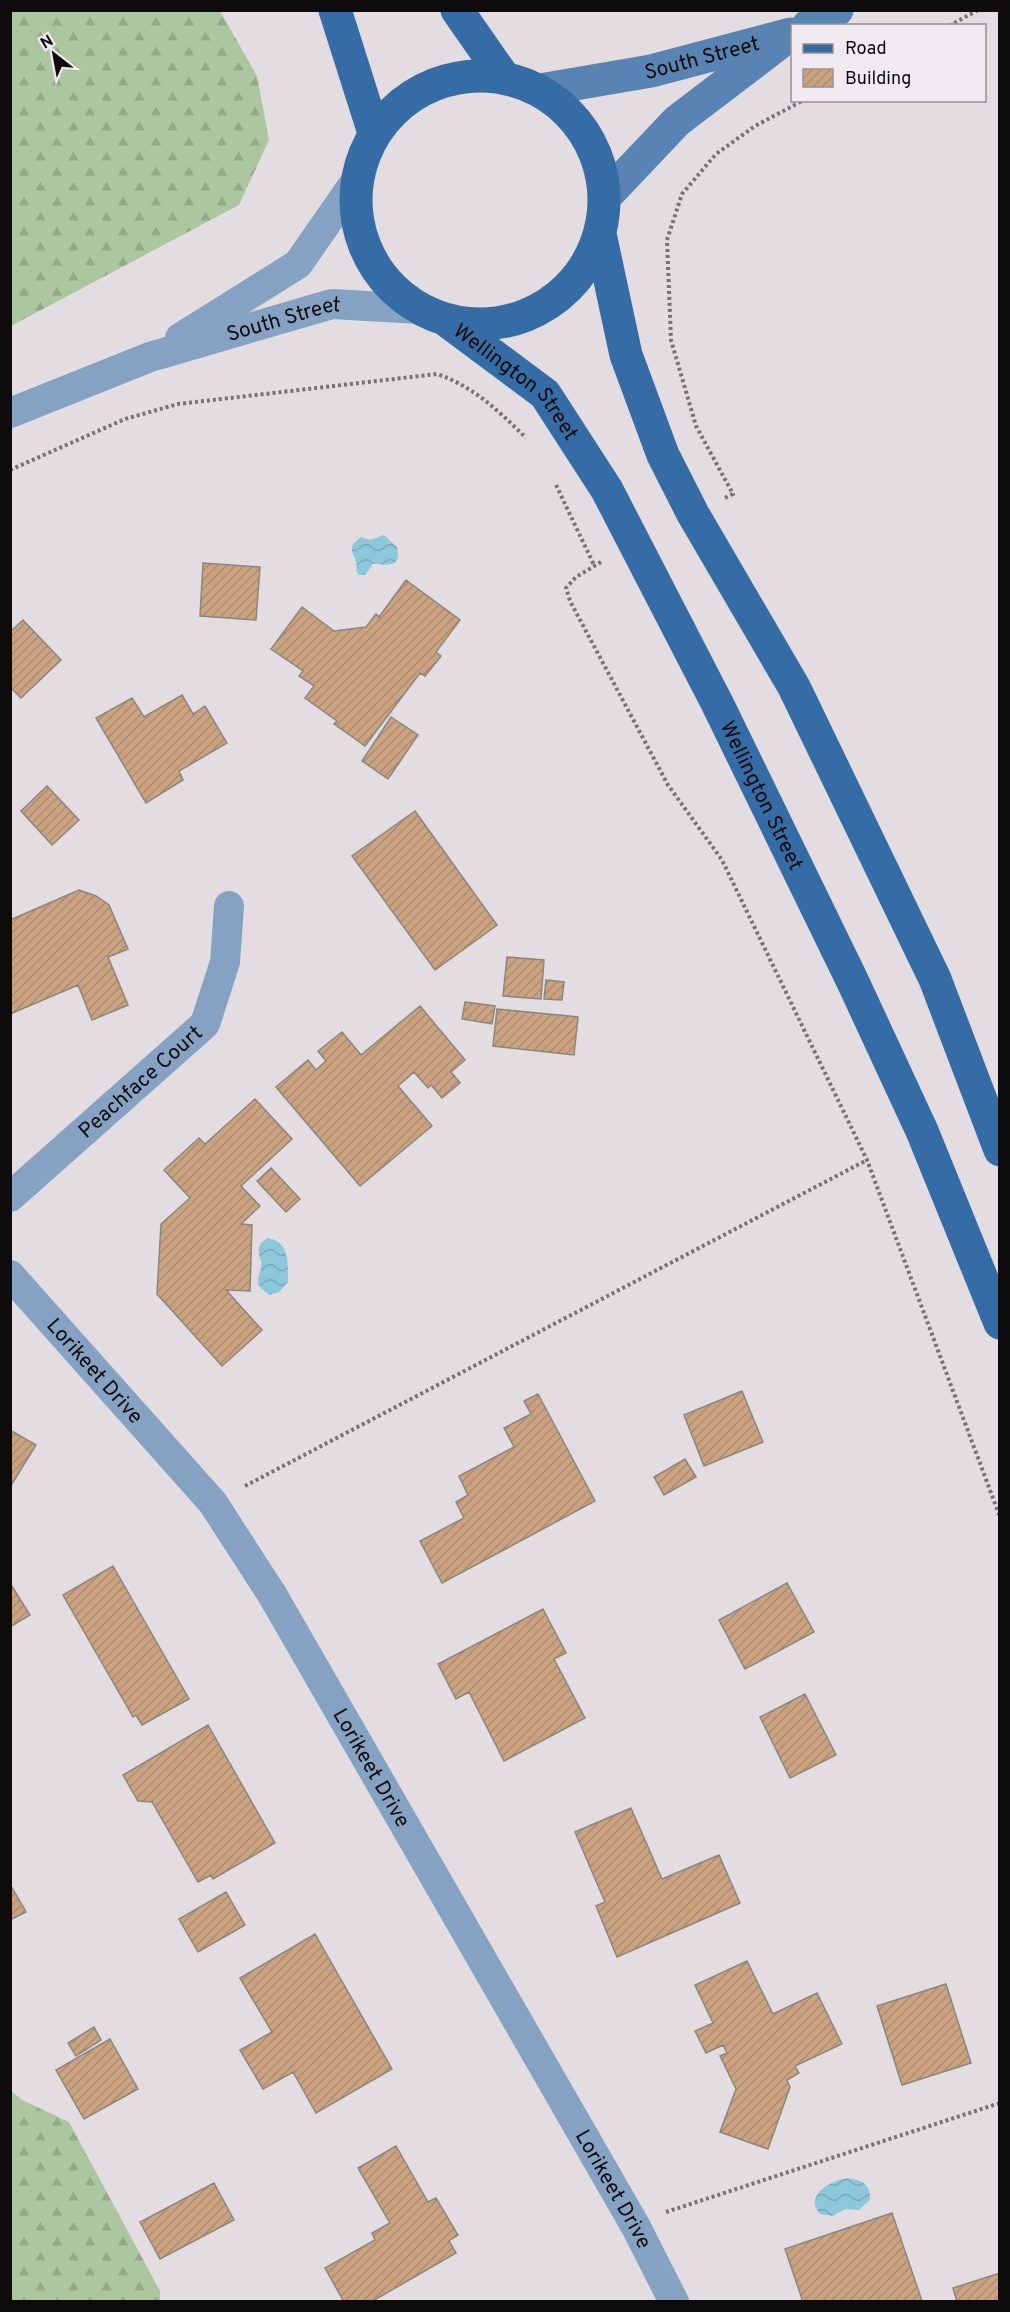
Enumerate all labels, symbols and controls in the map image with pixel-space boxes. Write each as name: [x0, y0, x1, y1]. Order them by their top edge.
north arrow: [24, 24, 84, 84]
legend: [791, 24, 986, 102]
text: N: [37, 31, 57, 54]
street label: South Street: [642, 31, 762, 87]
text: Road: [845, 38, 887, 61]
text: Building: [845, 68, 911, 91]
street label: South Street: [224, 292, 341, 349]
street label: Wellington Street: [447, 318, 583, 446]
street label: Wellington Street: [713, 717, 809, 875]
street label: Peachface Court: [73, 1020, 209, 1145]
street label: Lorikeet Drive: [40, 1313, 148, 1430]
street label: Lorikeet Drive: [326, 1704, 415, 1833]
street label: Lorikeet Drive: [568, 2125, 657, 2254]

